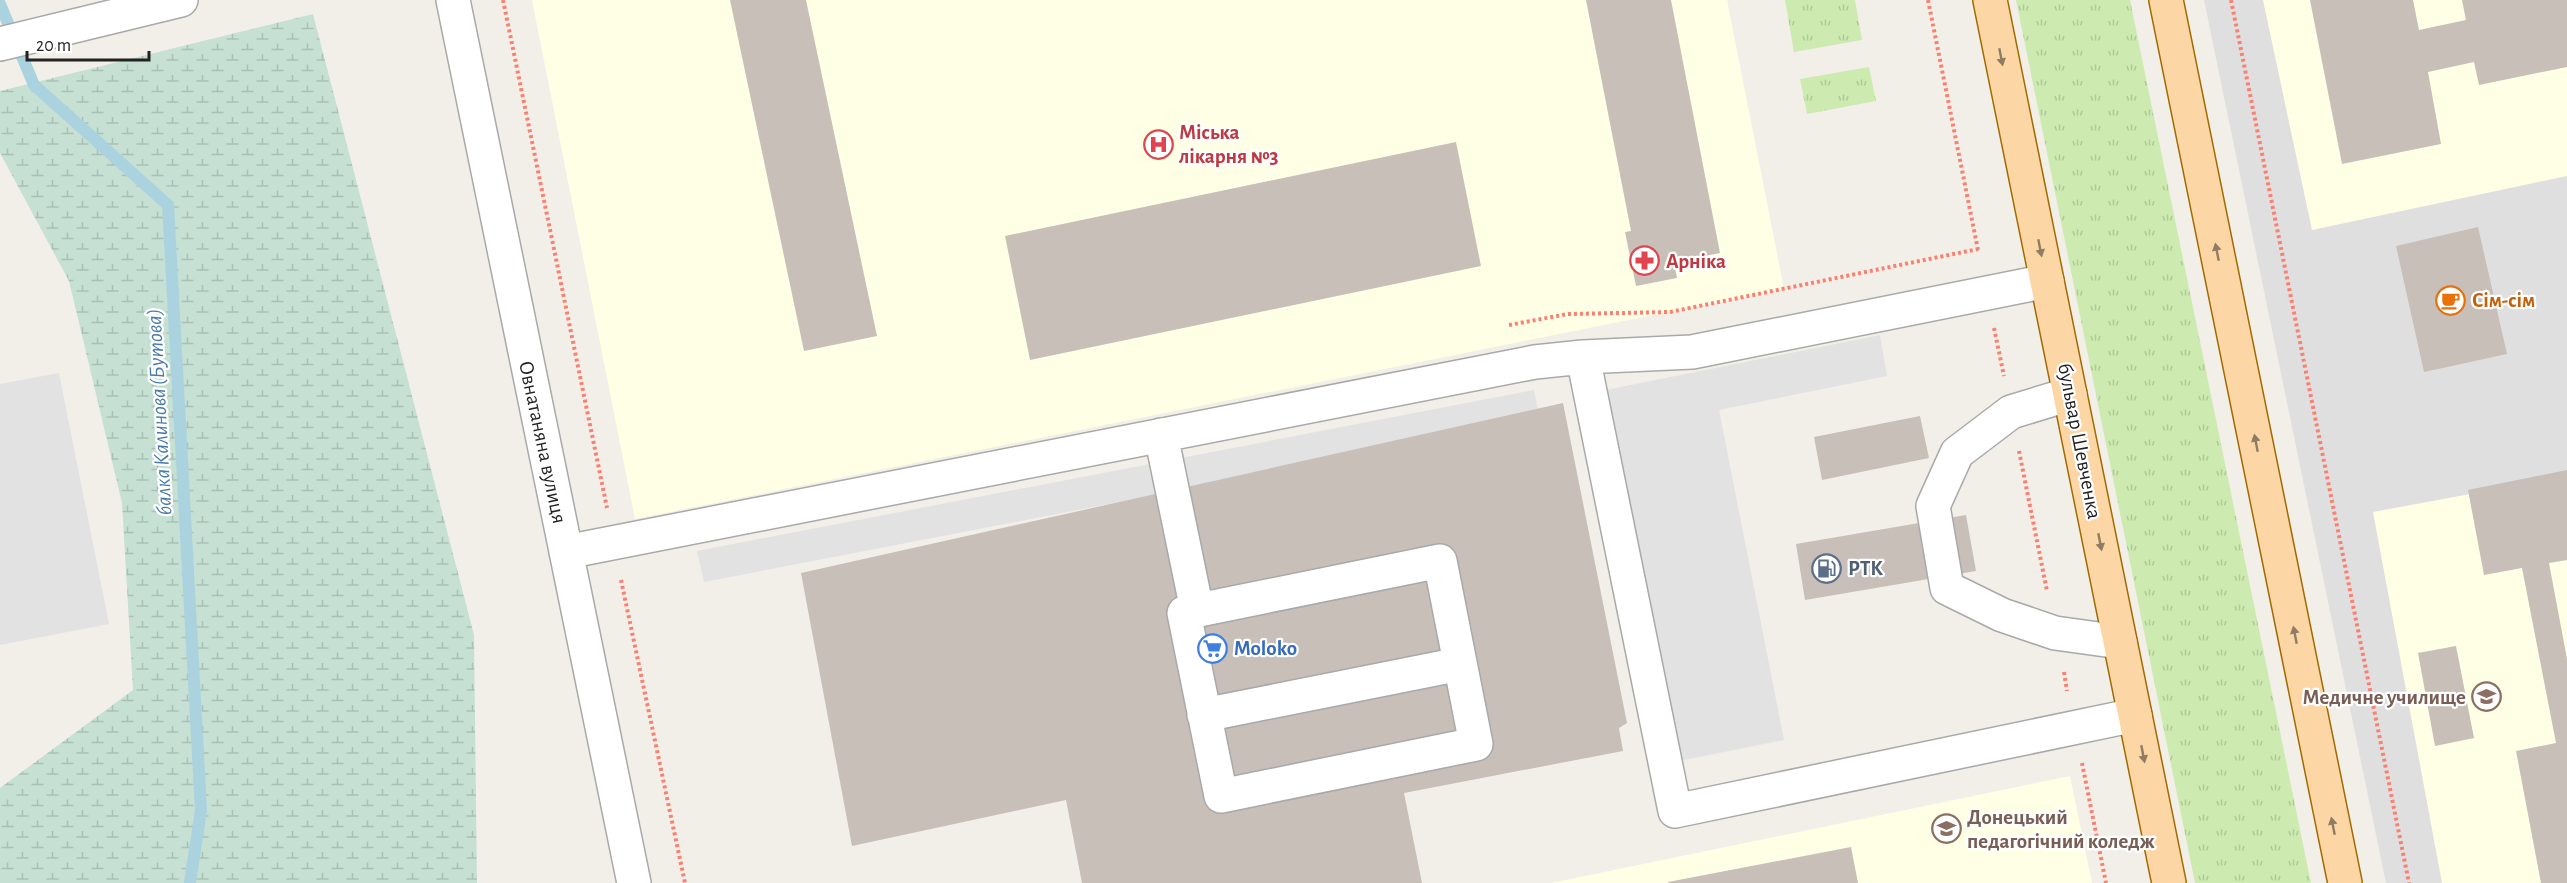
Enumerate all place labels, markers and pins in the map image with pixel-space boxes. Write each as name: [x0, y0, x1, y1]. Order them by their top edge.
place label: Міська лікарня №3: [1179, 122, 1279, 167]
hospital icon: Міська лікарня №3: [1142, 128, 1174, 160]
pharmacy icon: Арніка: [1629, 245, 1661, 277]
place label: Арніка: [1666, 251, 1726, 272]
cafe icon: Сім-сім: [2435, 284, 2467, 316]
place label: Сім-сім: [2472, 290, 2535, 311]
fuel station icon: РТК: [1811, 552, 1843, 584]
place label: РТК: [1848, 558, 1883, 579]
supermarket icon: Moloko: [1197, 632, 1229, 664]
place label: Moloko: [1234, 638, 1297, 659]
school or university icon: Медичне училище: [2471, 681, 2503, 713]
place label: Медичне училище: [2303, 687, 2466, 708]
place label: Донецький педагогічний коледж: [1967, 807, 2155, 852]
school or university icon: Донецький педагогічний коледж: [1930, 813, 1962, 845]

